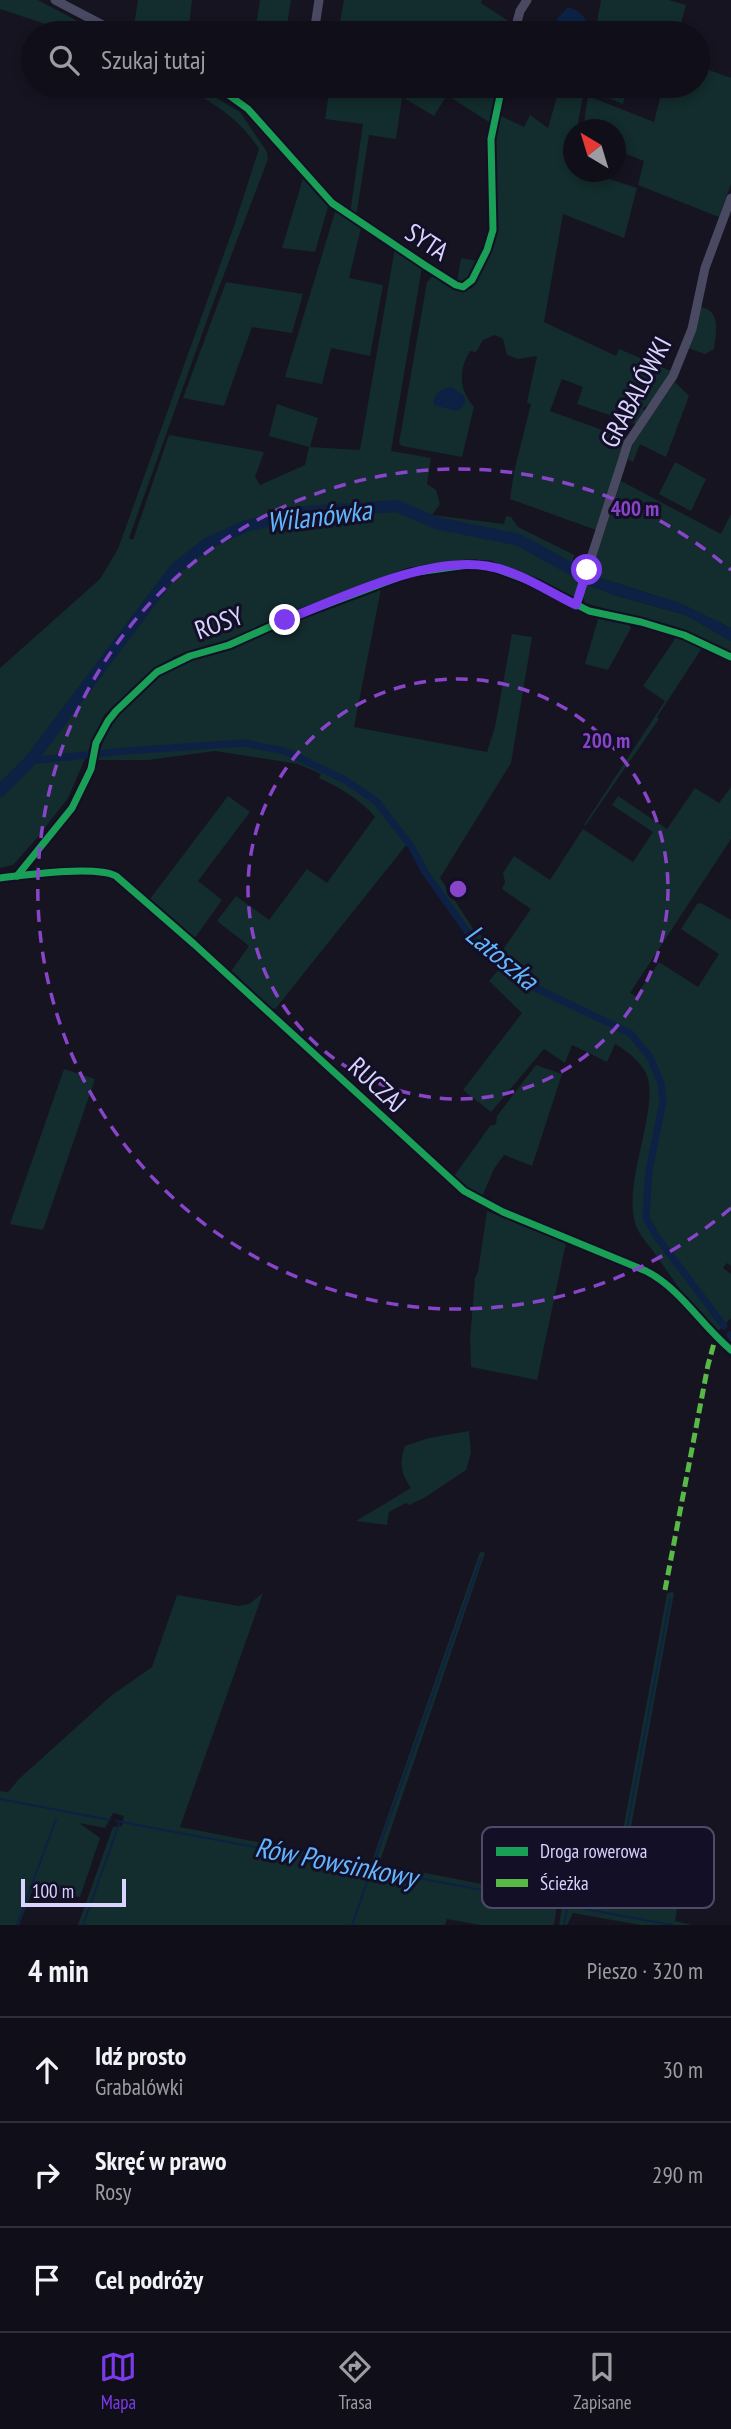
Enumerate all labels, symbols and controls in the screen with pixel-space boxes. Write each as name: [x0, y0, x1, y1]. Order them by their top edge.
search box: [21, 21, 710, 98]
icon: search: [45, 41, 83, 79]
text: Szukaj tutaj: [101, 43, 206, 76]
north arrow: [563, 119, 626, 182]
street label: SYTA: [399, 216, 456, 268]
street label: GRABALÓWKI: [593, 331, 679, 453]
water label: Wilanówka: [264, 491, 375, 540]
text: 400 m: [611, 495, 659, 522]
route start: [571, 554, 602, 585]
street label: ROSY: [190, 599, 248, 646]
route end: [269, 604, 300, 635]
text: 200 m: [582, 727, 630, 754]
centre of rings: [446, 877, 470, 901]
water label: Latoszka: [458, 916, 548, 999]
street label: RUCZAJ: [342, 1050, 413, 1120]
legend: [482, 1827, 714, 1908]
water label: Rów Powsinkowy: [252, 1828, 423, 1896]
text: Droga rowerowa: [540, 1839, 647, 1863]
text: Ścieżka: [540, 1871, 589, 1895]
scale bar: [21, 1876, 126, 1908]
text: 100 m: [32, 1879, 74, 1903]
text: 4 min: [28, 1951, 89, 1990]
text: Pieszo · 320 m: [587, 1956, 703, 1985]
text: Idź prosto: [95, 2039, 186, 2072]
icon: ahead: [28, 2051, 66, 2089]
text: 30 m: [662, 2055, 703, 2084]
text: Grabalówki: [95, 2072, 184, 2101]
text: Skręć w prawo: [95, 2144, 226, 2177]
icon: right: [28, 2156, 66, 2194]
text: 290 m: [652, 2160, 703, 2189]
text: Rosy: [95, 2177, 132, 2206]
icon: arrive: [28, 2261, 66, 2299]
text: Cel podróży: [95, 2263, 203, 2296]
tab: Mapa: [99, 2348, 137, 2414]
tab: Trasa: [336, 2348, 374, 2414]
tab: Zapisane: [573, 2348, 632, 2414]

